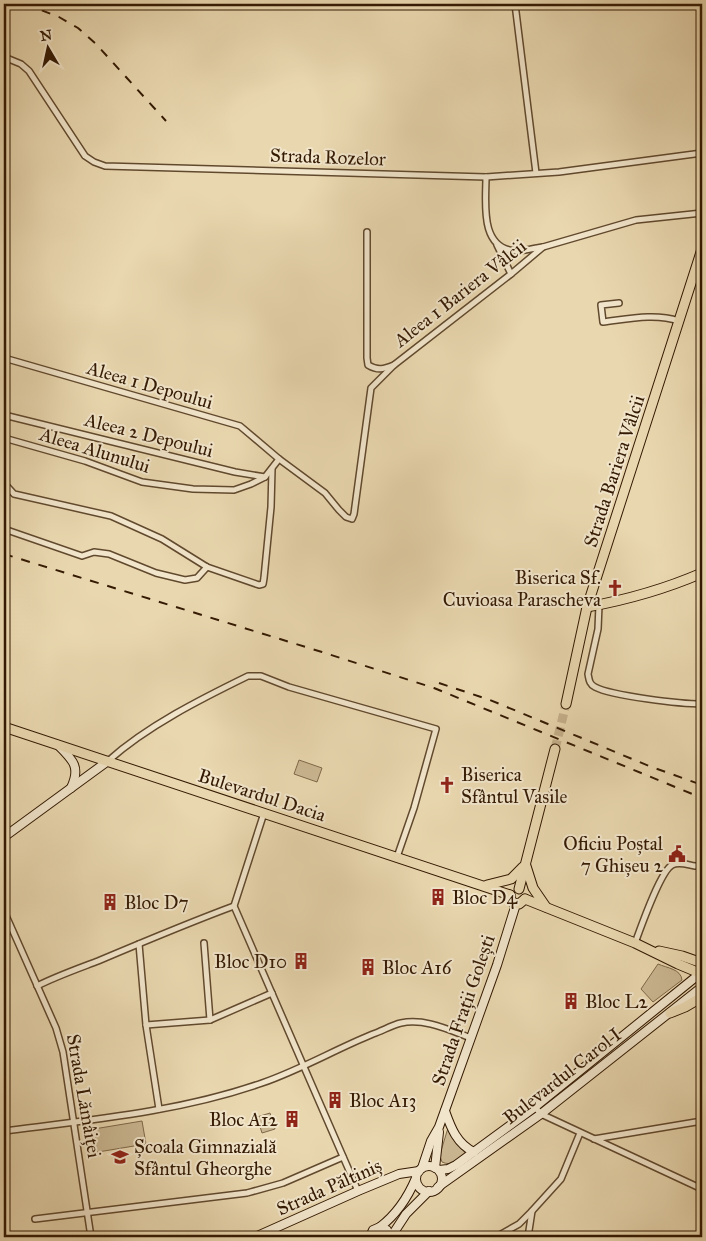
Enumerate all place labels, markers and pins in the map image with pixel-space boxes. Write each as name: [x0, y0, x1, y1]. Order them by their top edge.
place label: Biserica Sf. Cuvioasa Parascheva: [443, 566, 602, 611]
church icon: Biserica Sf. Cuvioasa Parascheva: [605, 578, 625, 598]
place label: Biserica Sfântul Vasile: [461, 763, 568, 808]
church icon: Biserica Sfântul Vasile: [437, 775, 457, 795]
place label: Oficiu Poștal 7 Ghișeu 2: [563, 832, 664, 877]
public building icon: Oficiu Poștal 7 Ghișeu 2: [667, 844, 687, 864]
place label: Bloc D4: [452, 886, 517, 909]
building icon: Bloc D4: [428, 887, 448, 907]
place label: Bloc D7: [124, 891, 189, 914]
building icon: Bloc D7: [100, 892, 120, 912]
place label: Bloc D10: [214, 950, 287, 973]
building icon: Bloc D10: [291, 951, 311, 971]
place label: Bloc A16: [382, 956, 453, 979]
building icon: Bloc A16: [358, 957, 378, 977]
place label: Bloc L2: [585, 990, 648, 1013]
building icon: Bloc L2: [561, 991, 581, 1011]
place label: Bloc A13: [349, 1089, 416, 1112]
building icon: Bloc A13: [325, 1090, 345, 1110]
place label: Bloc A12: [209, 1108, 279, 1131]
building icon: Bloc A12: [282, 1109, 302, 1129]
place label: Școala Gimnazială Sfântul Gheorghe: [134, 1135, 278, 1181]
school or university icon: Școala Gimnazială Sfântul Gheorghe: [110, 1147, 130, 1167]

